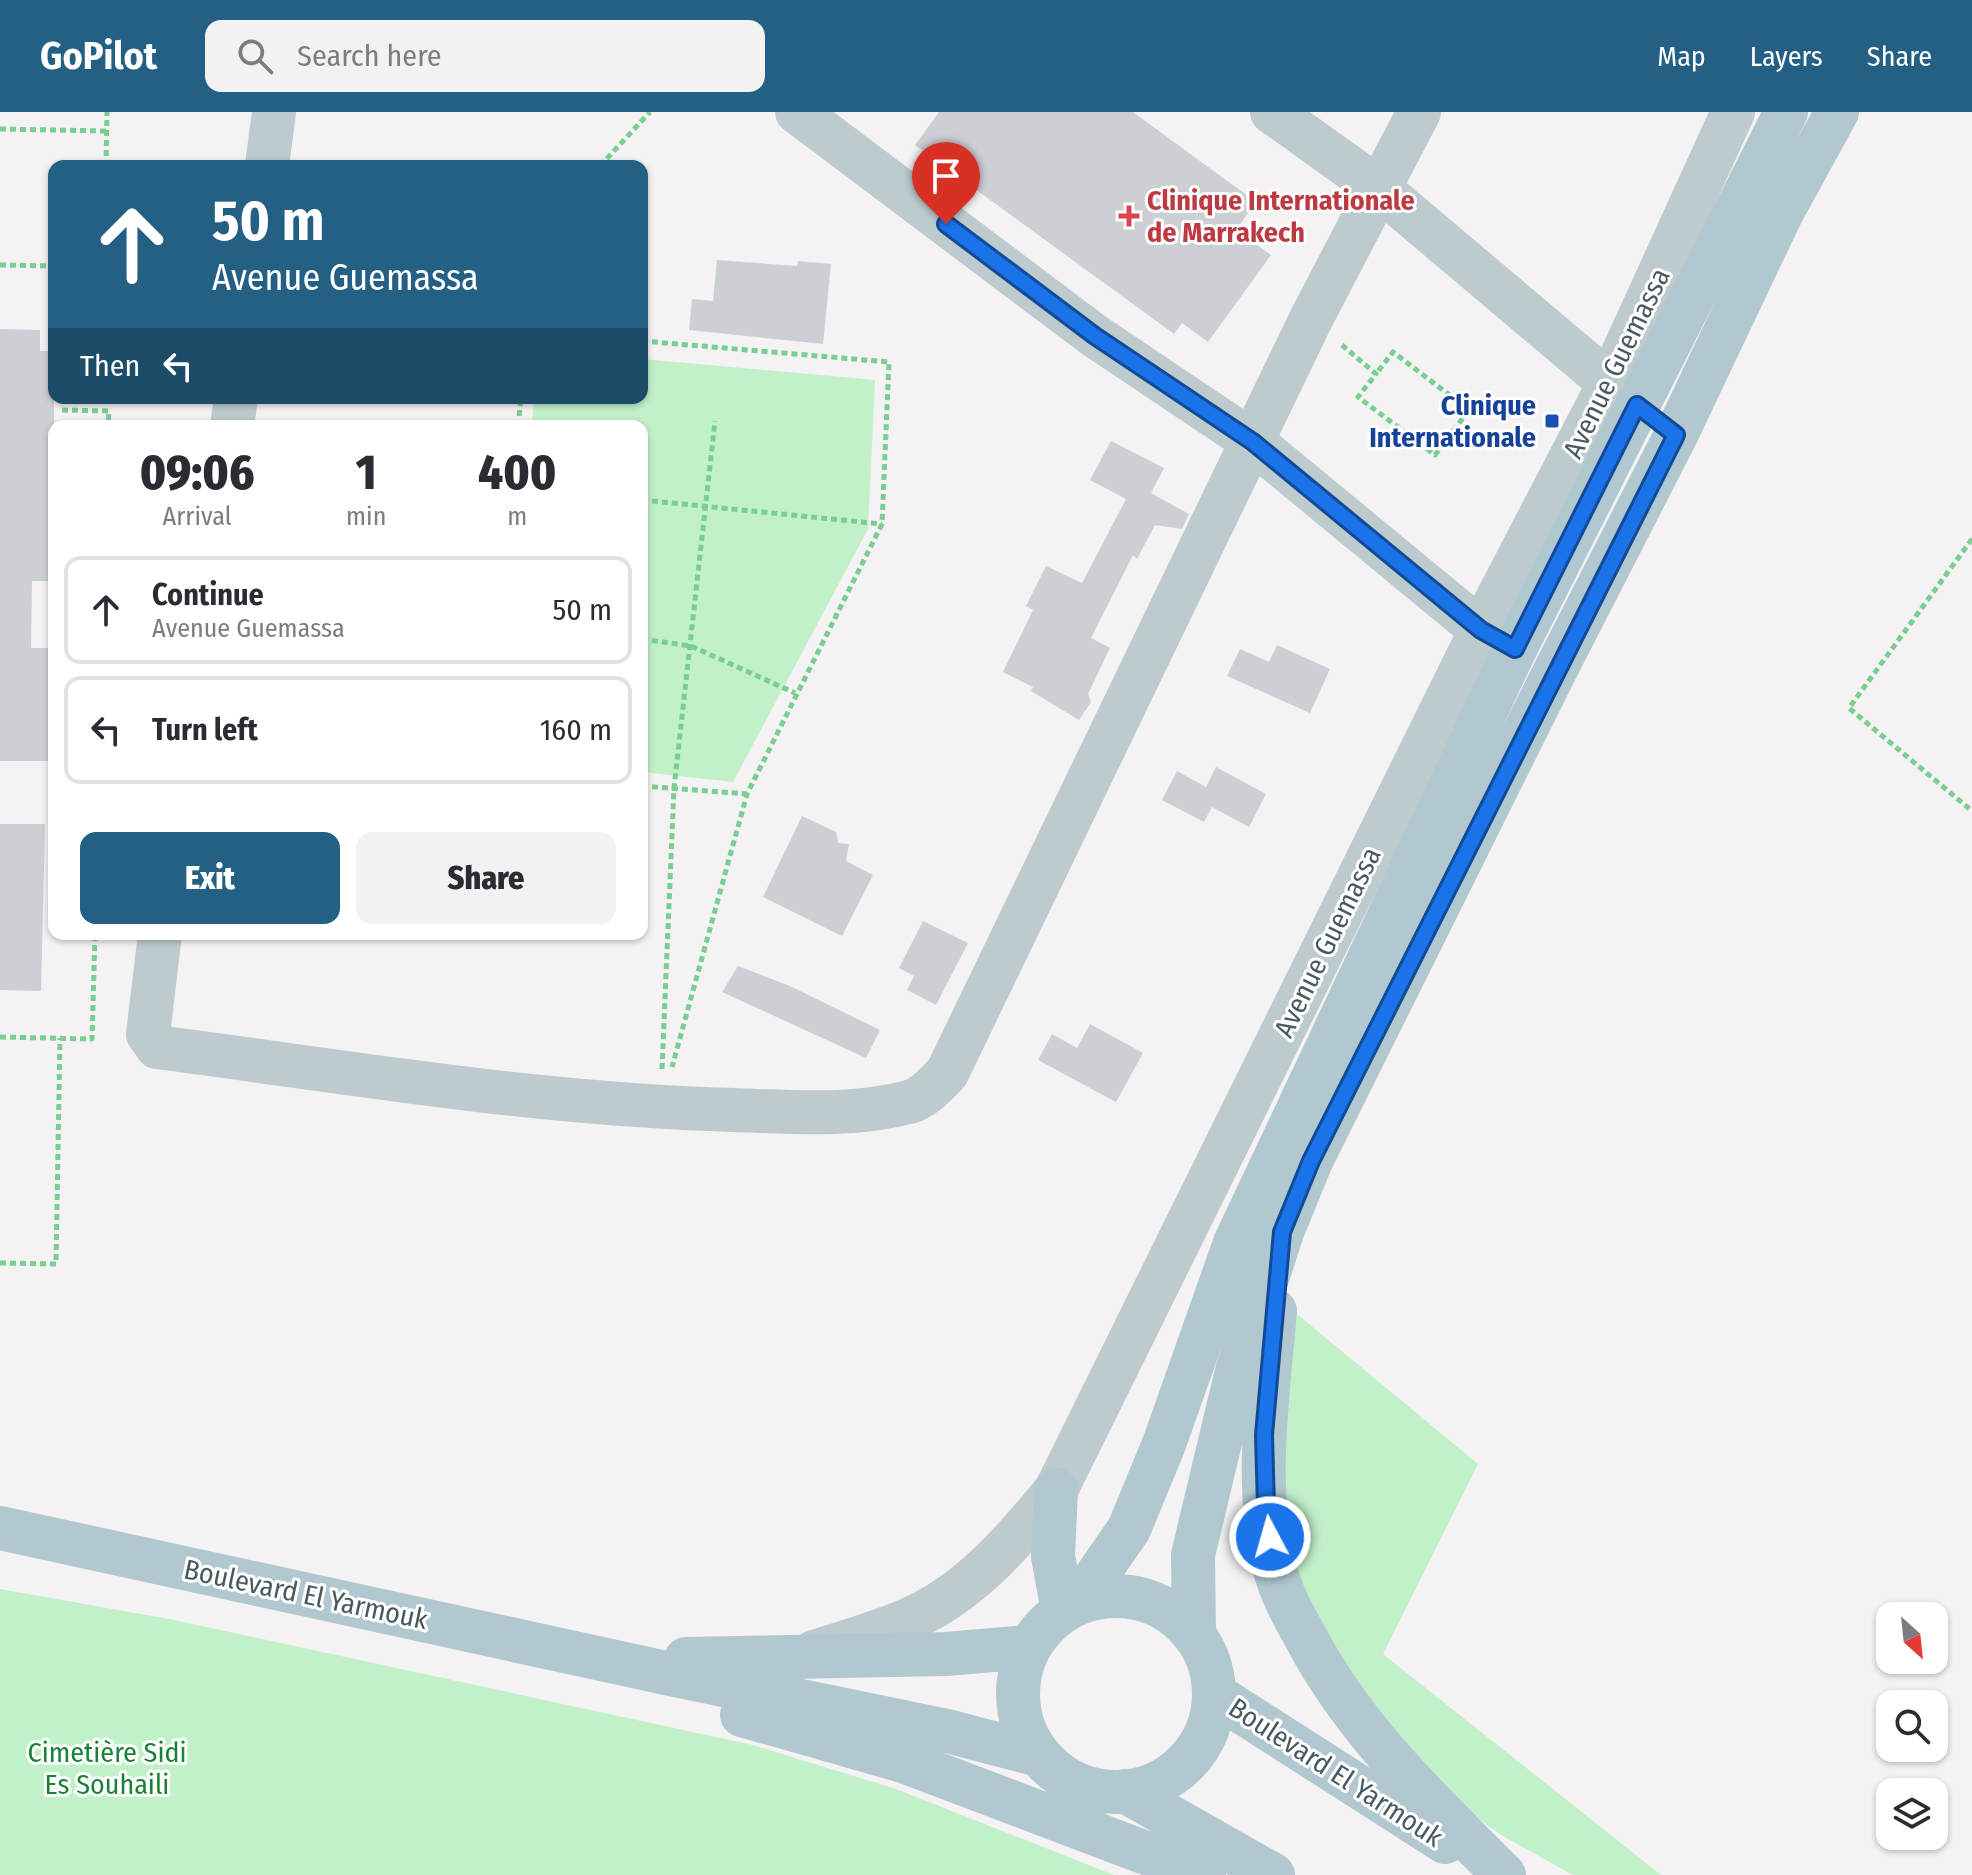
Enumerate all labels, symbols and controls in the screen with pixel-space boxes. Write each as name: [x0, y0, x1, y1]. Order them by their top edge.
search box: [205, 20, 765, 92]
text: GoPilot: [40, 33, 157, 79]
icon: search: [233, 34, 277, 78]
text: Search here: [297, 38, 442, 74]
text: Map: [1657, 40, 1706, 73]
text: Layers: [1750, 40, 1823, 73]
text: Share: [1867, 40, 1932, 73]
pin: [912, 142, 980, 224]
icon: arrive: [924, 154, 968, 198]
place label: Clinique Internationale de Marrakech: [1147, 184, 1415, 249]
text: 50 m: [212, 188, 324, 255]
icon: ahead: [80, 192, 184, 296]
marker: Clinique Internationale de Marrakech: [1118, 205, 1140, 227]
text: Avenue Guemassa: [212, 256, 479, 300]
street label: Avenue Guemassa: [1556, 263, 1677, 464]
icon: left: [156, 344, 200, 388]
text: Then: [80, 348, 140, 384]
place label: Clinique Internationale: [1369, 389, 1536, 454]
marker: Clinique Internationale: [1543, 412, 1561, 430]
text: 09:06: [140, 444, 254, 502]
text: 1: [356, 444, 377, 502]
text: 400: [478, 444, 556, 502]
text: Arrival: [163, 501, 232, 532]
text: min: [346, 501, 386, 532]
text: m: [507, 501, 527, 532]
text: Continue: [152, 577, 264, 613]
icon: ahead: [84, 588, 128, 632]
text: 50 m: [552, 592, 612, 628]
text: Avenue Guemassa: [152, 613, 345, 644]
icon: left: [84, 708, 128, 752]
text: Turn left: [152, 712, 258, 748]
text: 160 m: [540, 712, 612, 748]
button: Exit: [80, 832, 340, 924]
button: Share: [356, 832, 616, 924]
street label: Avenue Guemassa: [1267, 842, 1388, 1043]
position arrow: [1228, 1495, 1312, 1579]
street label: Boulevard El Yarmouk: [181, 1553, 432, 1637]
north arrow: [1876, 1602, 1948, 1674]
map controls: [1876, 1602, 1948, 1850]
button: search: [1876, 1690, 1948, 1762]
street label: Boulevard El Yarmouk: [1223, 1691, 1450, 1854]
park label: Cimetière Sidi Es Souhaili: [27, 1736, 187, 1801]
button: layers: [1876, 1778, 1948, 1850]

